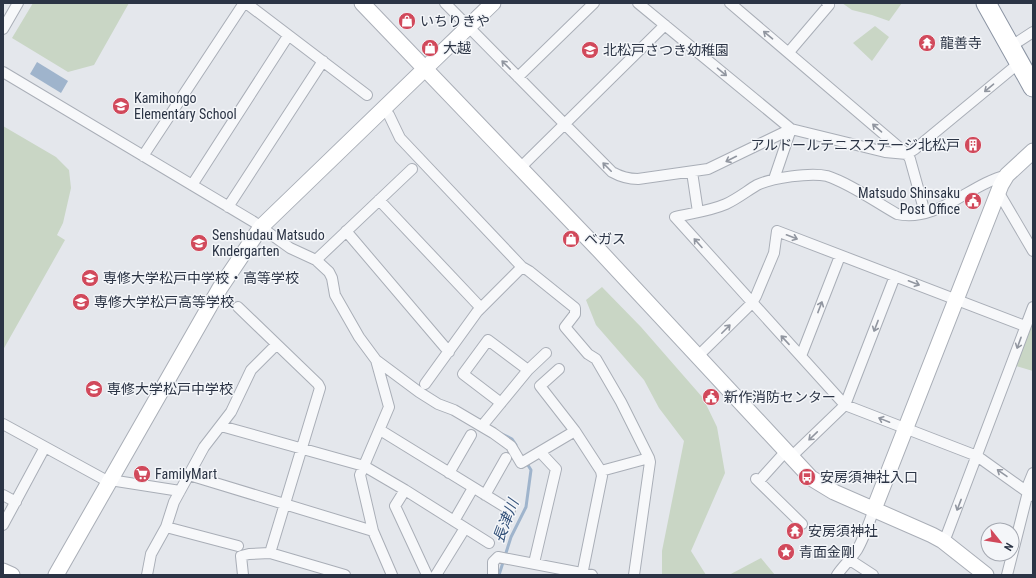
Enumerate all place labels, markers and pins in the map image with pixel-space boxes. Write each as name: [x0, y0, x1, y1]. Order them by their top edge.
shop icon: いちりきや: [397, 11, 417, 31]
place label: いちりきや: [420, 13, 490, 29]
temple icon: 龍善寺: [917, 33, 937, 53]
place label: 龍善寺: [940, 35, 982, 51]
shop icon: 大越: [420, 38, 440, 58]
place label: 大越: [443, 40, 471, 56]
school or university icon: 北松戸さつき幼稚園: [580, 40, 600, 60]
place label: 北松戸さつき幼稚園: [603, 42, 729, 58]
place label: Kamihongo Elementary School: [134, 90, 237, 122]
school or university icon: Kamihongo Elementary School: [111, 96, 131, 116]
building icon: アルドールテニスステージ北松戸: [963, 135, 983, 155]
place label: アルドールテニスステージ北松戸: [750, 137, 960, 153]
place label: Matsudo Shinsaku Post Office: [858, 185, 960, 217]
public building icon: Matsudo Shinsaku Post Office: [963, 191, 983, 211]
place label: Senshudau Matsudo Kndergarten: [212, 227, 325, 259]
shop icon: ベガス: [561, 229, 581, 249]
place label: ベガス: [584, 231, 626, 247]
school or university icon: Senshudau Matsudo Kndergarten: [189, 233, 209, 253]
school or university icon: 専修大学松戸中学校・高等学校: [80, 268, 100, 288]
place label: 専修大学松戸中学校・高等学校: [103, 270, 299, 286]
school or university icon: 専修大学松戸高等学校: [71, 292, 91, 312]
place label: 専修大学松戸高等学校: [94, 294, 234, 310]
school or university icon: 専修大学松戸中学校: [84, 379, 104, 399]
place label: 専修大学松戸中学校: [107, 381, 233, 397]
public building icon: 新作消防センター: [701, 387, 721, 407]
place label: 新作消防センター: [724, 389, 836, 405]
supermarket icon: FamilyMart: [132, 464, 152, 484]
place label: FamilyMart: [155, 466, 217, 482]
bus stop icon: 安房須神社入口: [797, 467, 817, 487]
place label: 安房須神社入口: [820, 469, 918, 485]
temple icon: 安房須神社: [785, 521, 805, 541]
place label: 安房須神社: [808, 523, 878, 539]
place icon: 青面金剛: [776, 542, 796, 562]
place label: 青面金剛: [799, 544, 855, 560]

